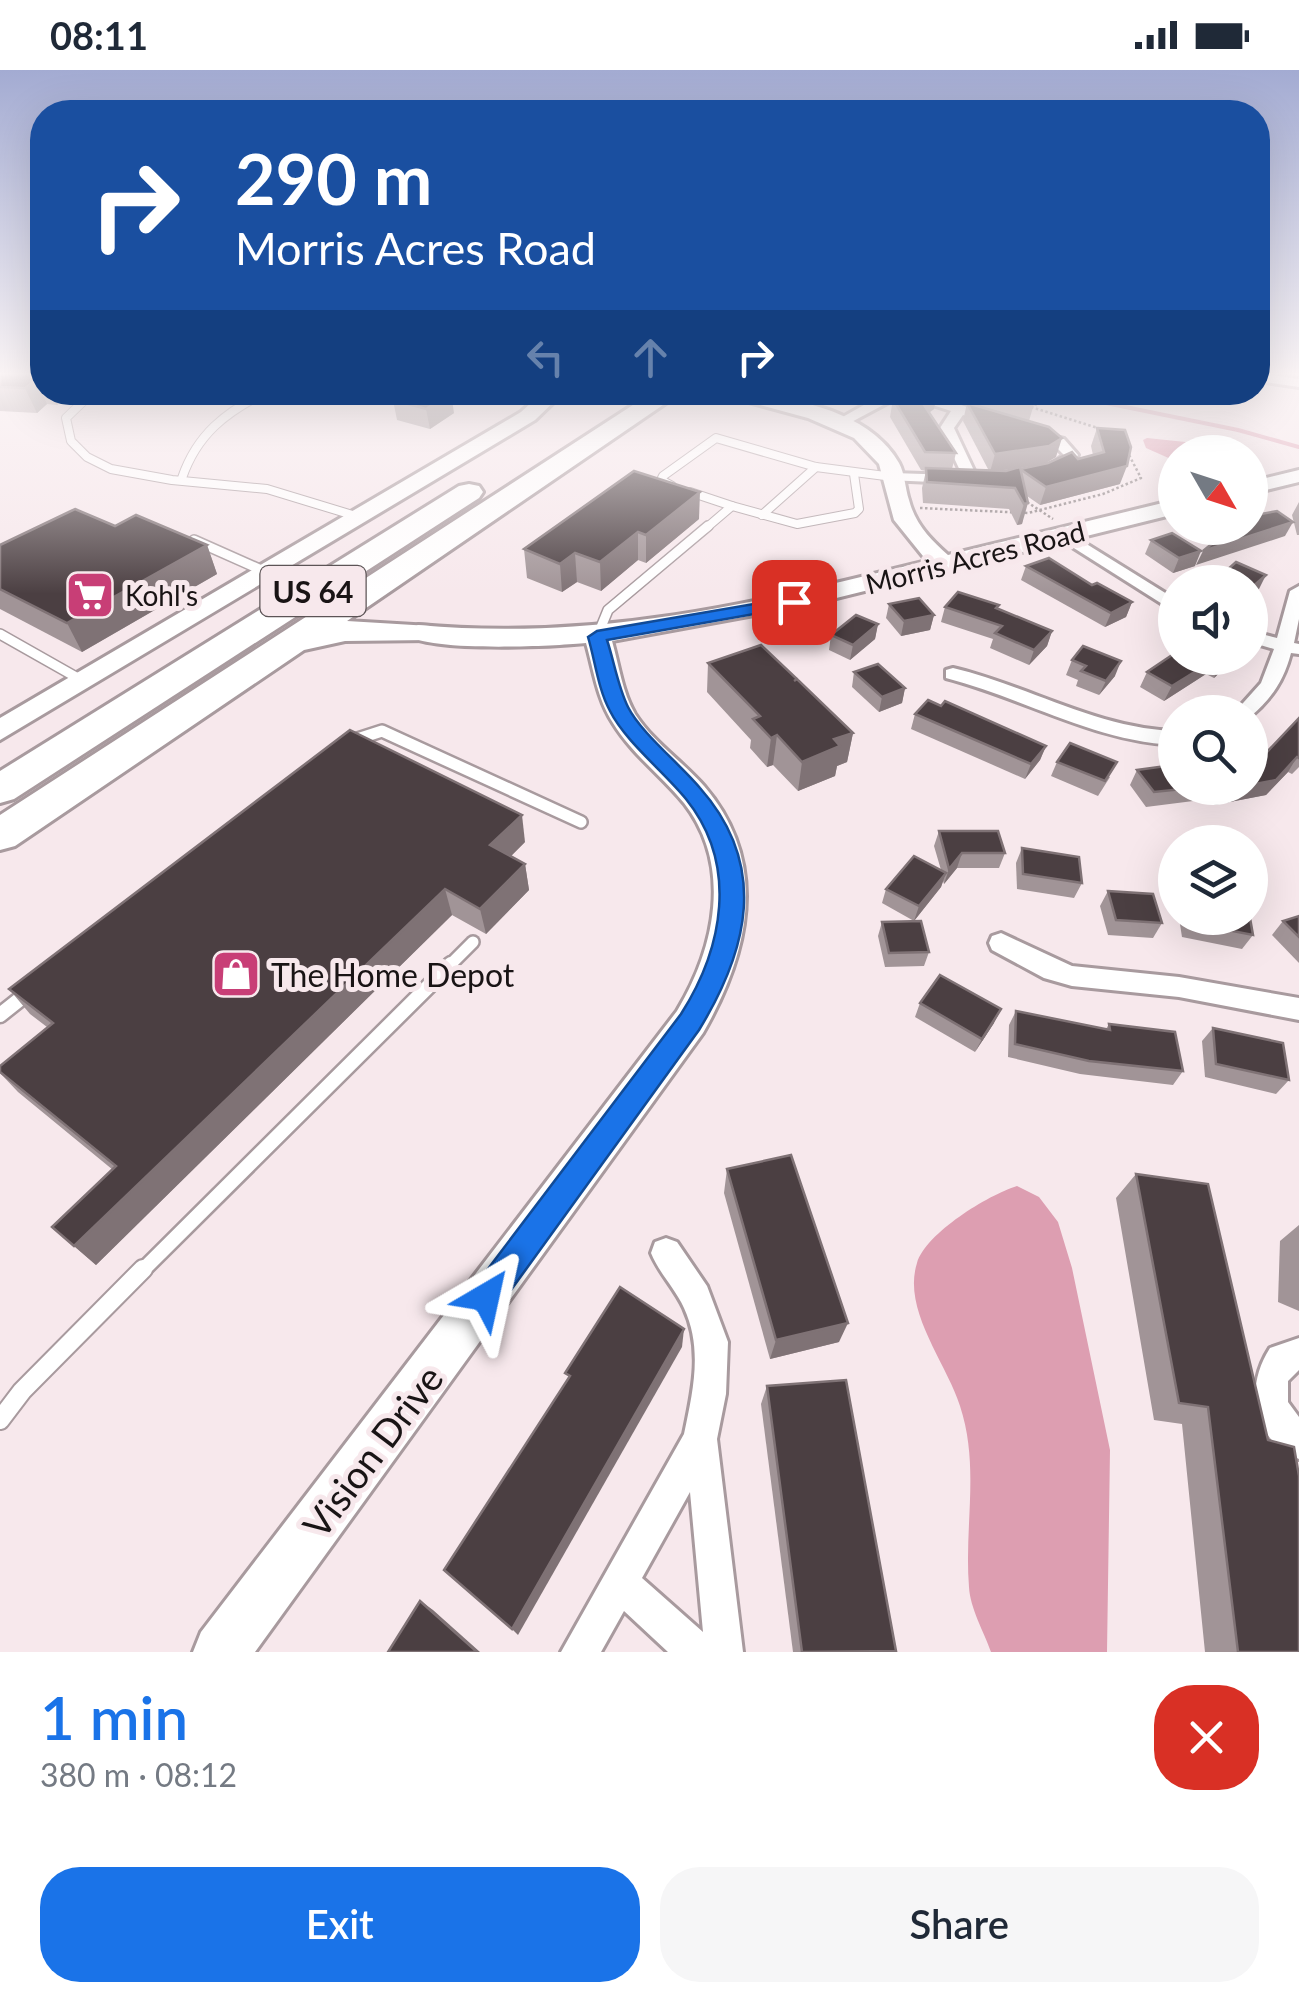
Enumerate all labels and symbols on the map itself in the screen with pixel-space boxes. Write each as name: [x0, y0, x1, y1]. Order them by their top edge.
north arrow: [1158, 435, 1268, 545]
street label: Morris Acres Road: [862, 513, 1088, 601]
pin: [752, 560, 837, 645]
road number: US 64: [260, 566, 366, 616]
supermarket icon: Kohl's: [64, 569, 116, 621]
place label: Kohl's: [125, 578, 198, 612]
shop icon: The Home Depot: [210, 948, 262, 1000]
place label: The Home Depot: [271, 955, 515, 994]
position arrow: [434, 1245, 538, 1349]
street label: Vision Drive: [292, 1356, 452, 1546]

